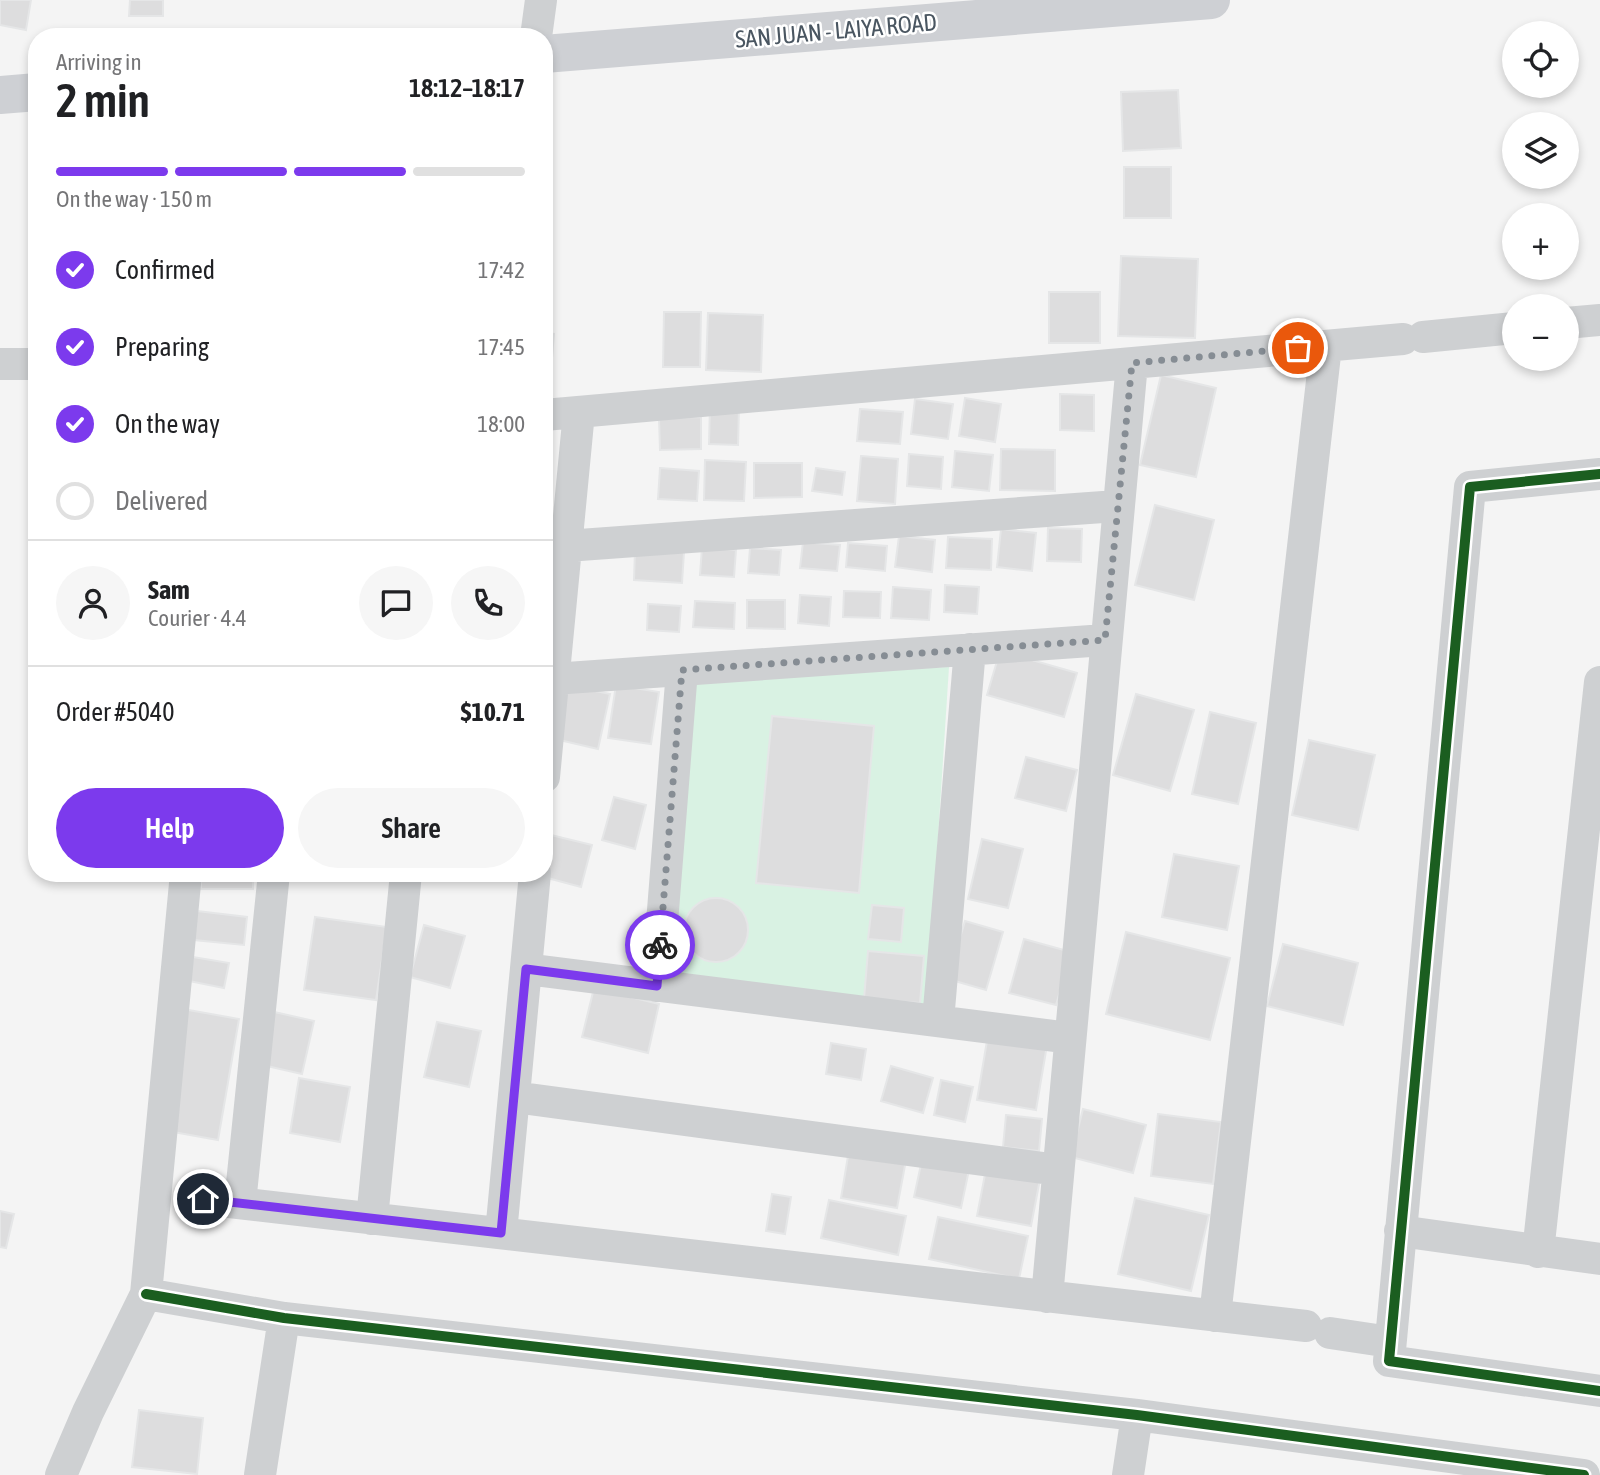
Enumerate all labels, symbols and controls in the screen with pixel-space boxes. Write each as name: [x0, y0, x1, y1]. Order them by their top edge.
street label: SAN JUAN - LAIYA ROAD: [734, 8, 938, 53]
map controls: [1502, 21, 1579, 371]
button: locate: [1502, 21, 1579, 98]
text: Arriving in: [56, 49, 142, 75]
text: 18:12–18:17: [409, 73, 525, 103]
text: 2 min: [56, 74, 150, 127]
button: layers: [1502, 112, 1579, 189]
text: On the way · 150 m: [56, 186, 212, 212]
button: +: [1502, 203, 1579, 280]
icon: check: [56, 251, 94, 289]
text: Confirmed: [115, 255, 215, 285]
text: 17:42: [478, 257, 525, 283]
button: −: [1502, 294, 1579, 371]
pin: [1268, 318, 1328, 378]
icon: check: [56, 328, 94, 366]
icon: bag: [1279, 329, 1317, 367]
text: Preparing: [115, 332, 209, 362]
text: 17:45: [478, 334, 525, 360]
icon: check: [56, 405, 94, 443]
text: On the way: [115, 409, 220, 439]
text: 18:00: [477, 411, 525, 437]
text: Delivered: [115, 486, 208, 516]
button: person: [56, 566, 130, 640]
button: chat: [359, 566, 433, 640]
button: phone: [451, 566, 525, 640]
text: Sam: [148, 575, 190, 605]
text: Courier · 4.4: [148, 605, 247, 631]
text: Order #5040: [56, 697, 175, 727]
text: $10.71: [461, 697, 525, 727]
button: Help: [56, 788, 284, 868]
button: Share: [298, 788, 525, 868]
courier: [625, 910, 695, 980]
icon: bike: [641, 926, 679, 964]
pin: [173, 1169, 233, 1229]
icon: home: [184, 1180, 222, 1218]

